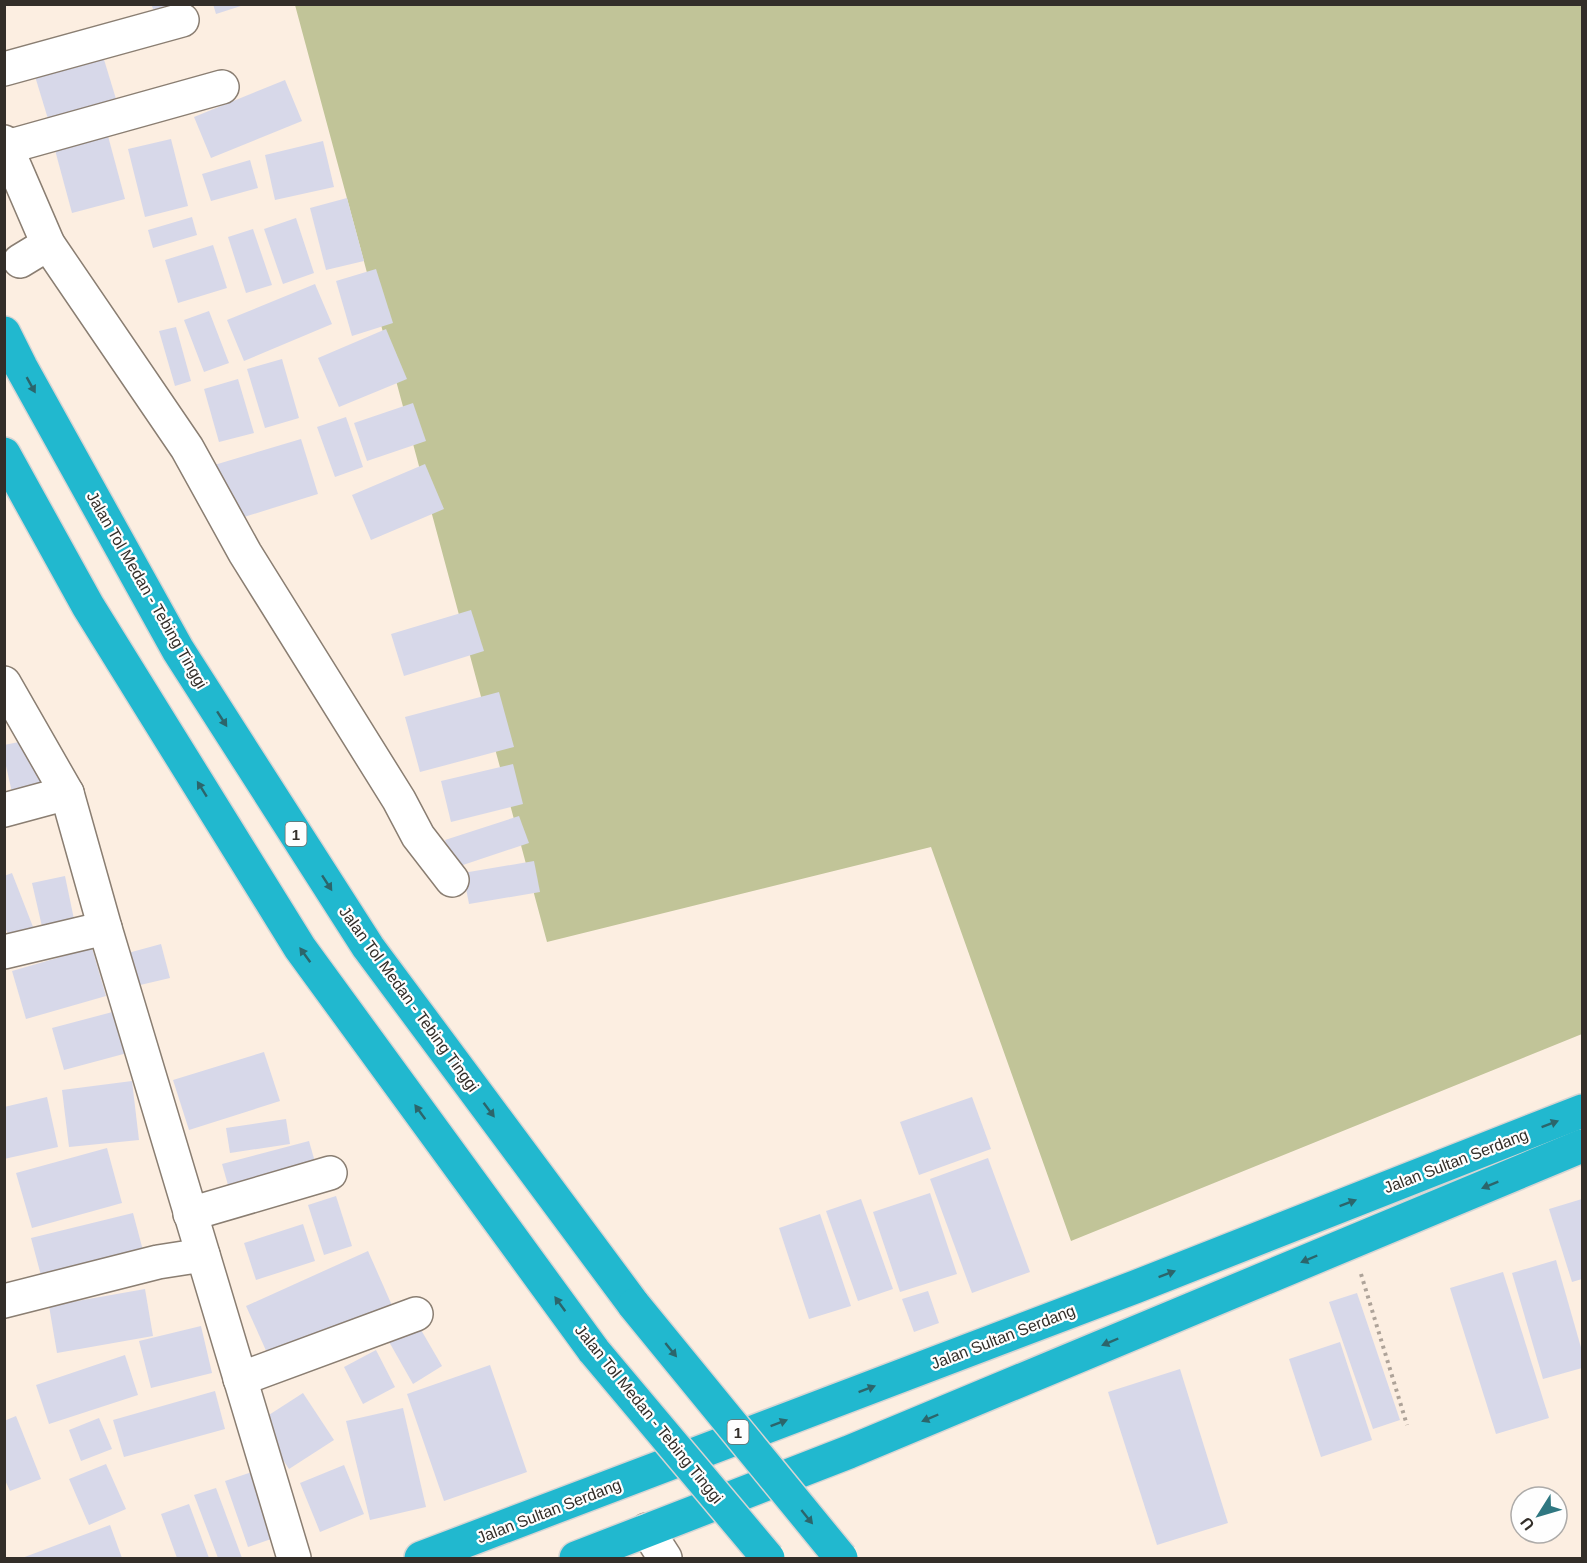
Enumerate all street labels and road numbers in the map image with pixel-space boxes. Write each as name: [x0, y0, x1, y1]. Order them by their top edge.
street label: Jalan Tol Medan - Tebing Tinggi: [84, 489, 210, 691]
road number: 1: [286, 822, 306, 846]
street label: Jalan Tol Medan - Tebing Tinggi: [336, 903, 482, 1095]
street label: Jalan Sultan Serdang: [1382, 1126, 1530, 1196]
street label: Jalan Sultan Serdang: [929, 1302, 1077, 1372]
street label: Jalan Tol Medan - Tebing Tinggi: [572, 1321, 726, 1507]
road number: 1: [728, 1420, 748, 1444]
street label: Jalan Sultan Serdang: [475, 1476, 623, 1546]

